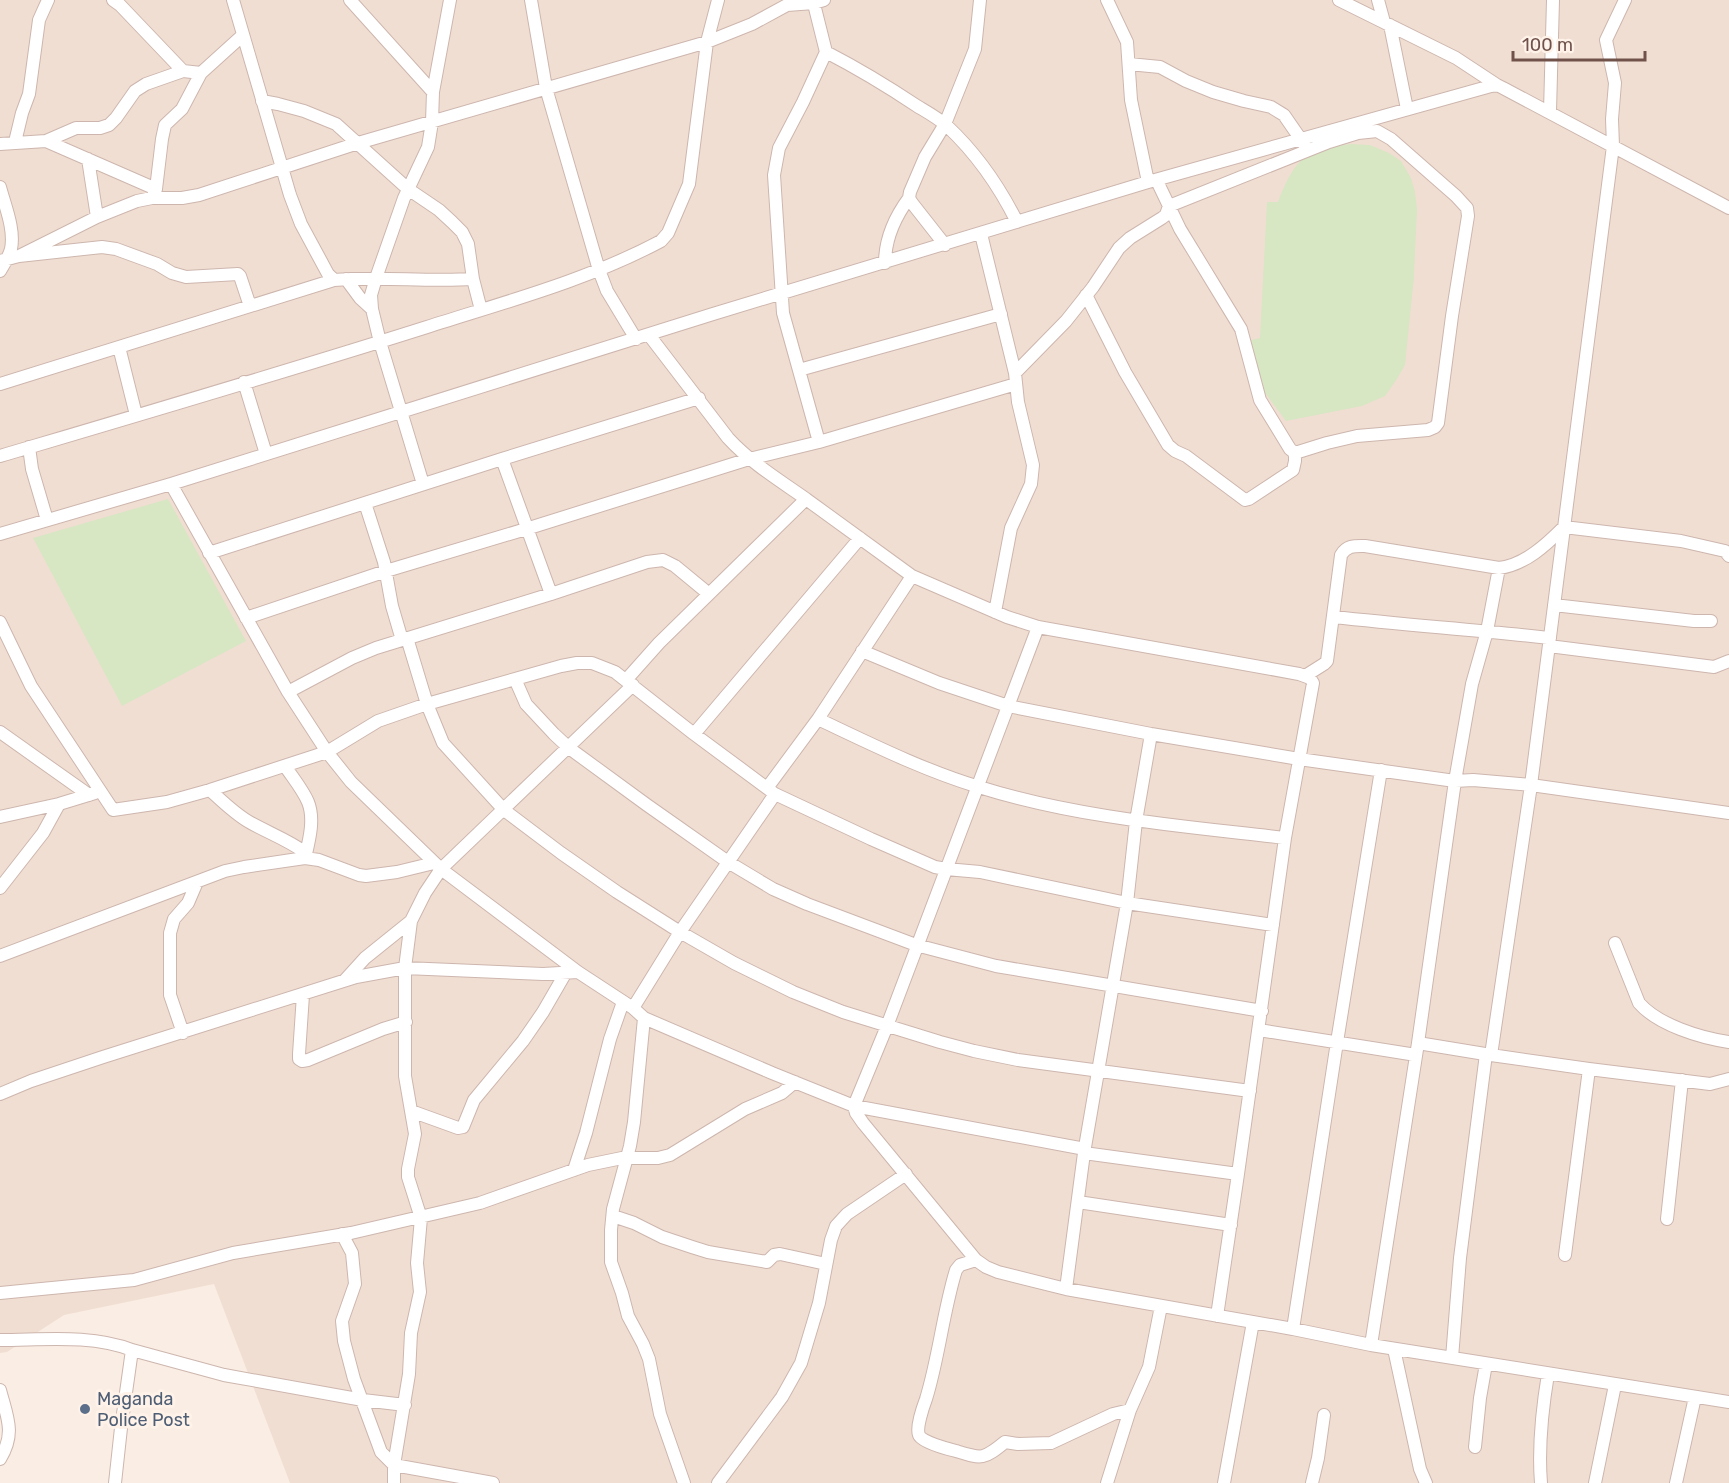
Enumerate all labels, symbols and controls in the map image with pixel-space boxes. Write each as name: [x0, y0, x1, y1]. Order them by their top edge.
scale bar: [1513, 24, 1645, 62]
text: 100 m: [1522, 34, 1573, 56]
place label: Maganda Police Post: [97, 1388, 190, 1431]
marker: Maganda Police Post: [78, 1402, 92, 1416]

